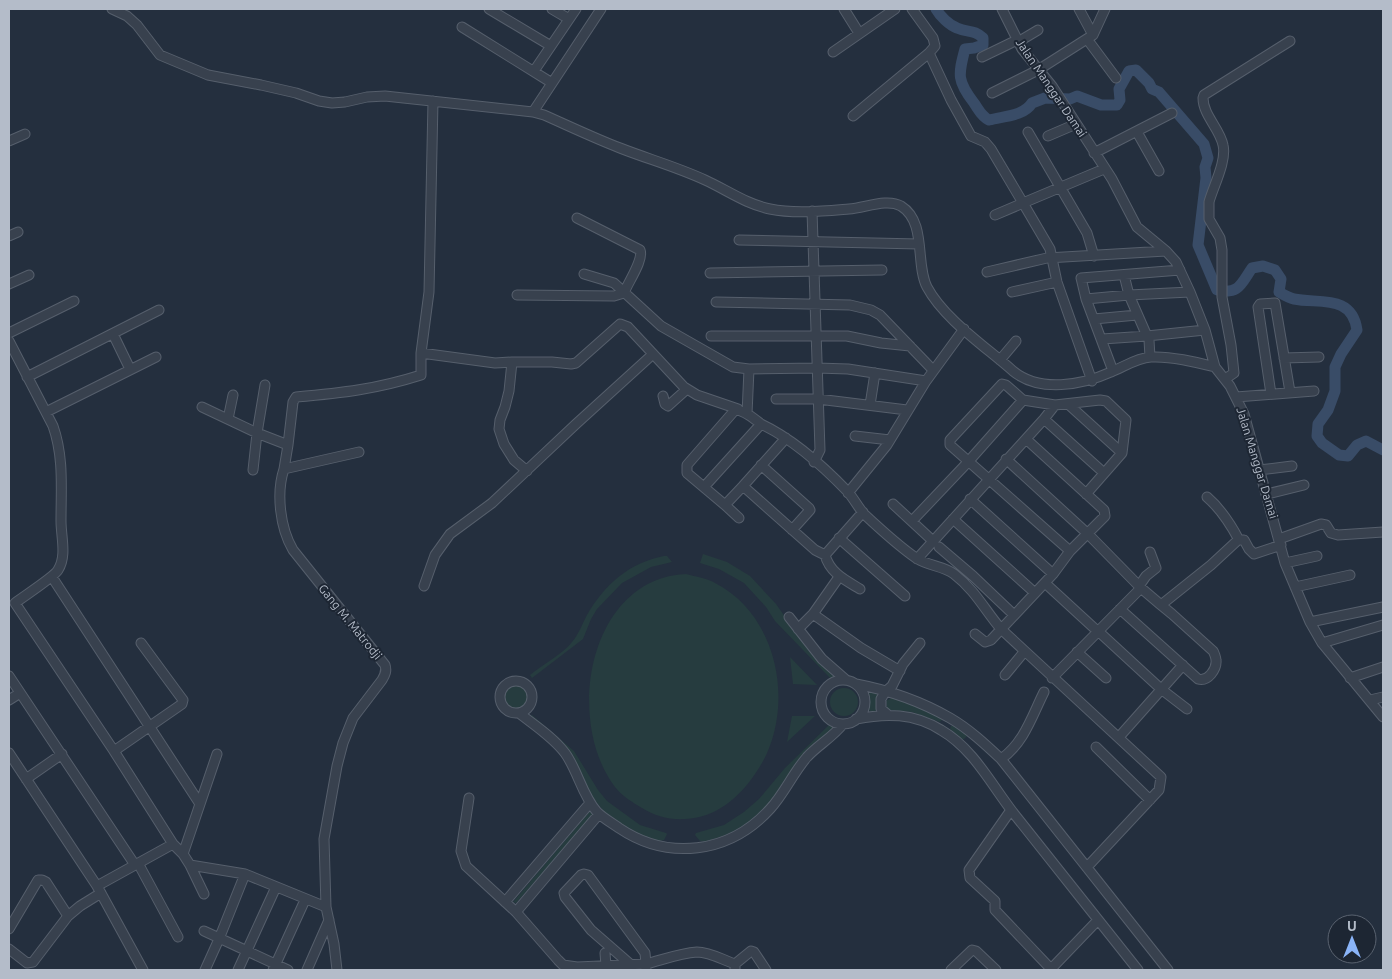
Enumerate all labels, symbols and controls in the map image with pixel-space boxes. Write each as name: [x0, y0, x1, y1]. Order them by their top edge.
street label: Jalan Manggar Damai: [1014, 36, 1089, 139]
street label: Jalan Manggar Damai: [1234, 406, 1281, 520]
street label: Gang M. Matrodji: [316, 582, 385, 662]
north arrow: [1327, 914, 1377, 964]
text: U: [1347, 918, 1357, 934]

